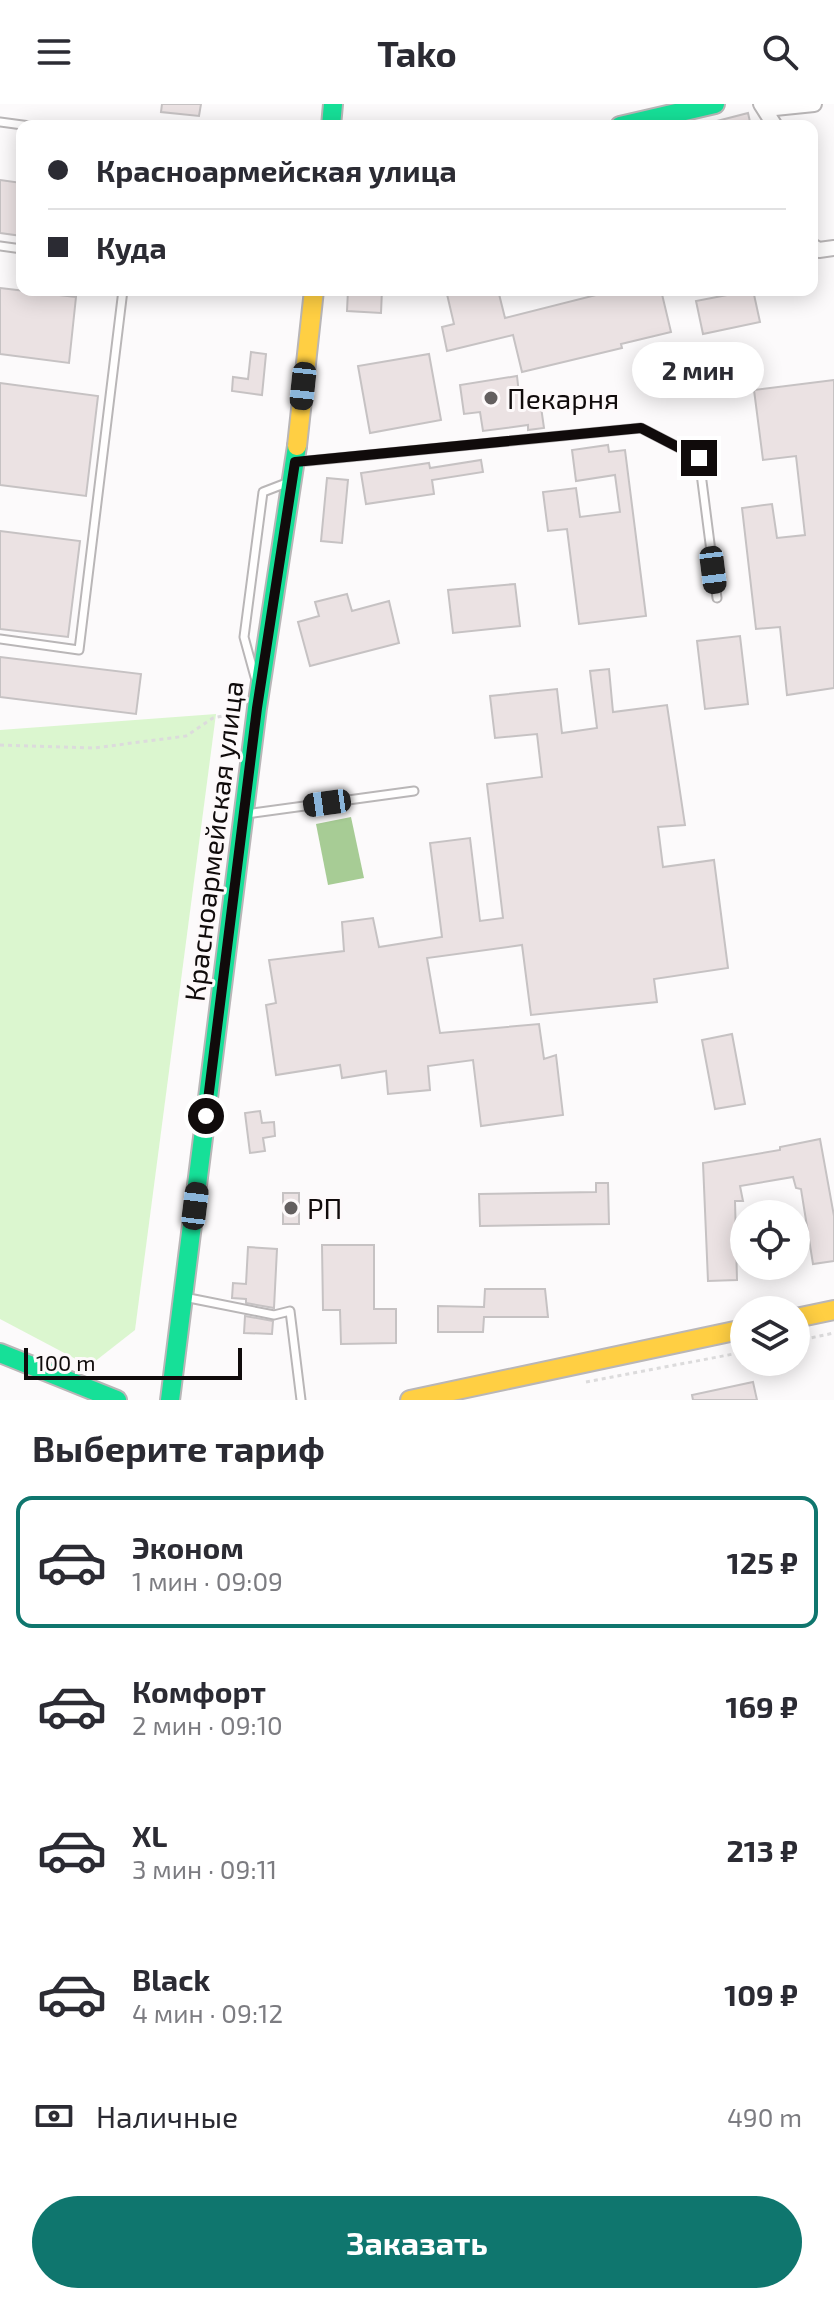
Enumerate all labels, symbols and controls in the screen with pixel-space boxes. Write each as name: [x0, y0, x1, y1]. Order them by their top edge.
icon: menu: [32, 30, 76, 74]
icon: search: [758, 30, 802, 74]
text: Tako: [377, 31, 457, 74]
text: Красноармейская улица: [96, 152, 457, 188]
text: Куда: [96, 229, 167, 265]
callout: 2 мин: [633, 342, 765, 398]
text: 2 мин: [662, 354, 734, 385]
car: [289, 361, 317, 411]
place label: Пекарня: [507, 381, 619, 415]
marker: Пекарня: [482, 389, 500, 407]
route end: [681, 440, 717, 476]
car: [698, 545, 728, 595]
street label: Красноармейская улица: [176, 679, 250, 1003]
car: [302, 788, 352, 818]
route start: [188, 1098, 224, 1134]
car: [180, 1181, 210, 1231]
place label: РП: [307, 1191, 342, 1225]
marker: РП: [282, 1199, 300, 1217]
map controls: [730, 1200, 810, 1376]
button: locate: [730, 1200, 810, 1280]
button: layers: [730, 1296, 810, 1376]
scale bar: [24, 1344, 242, 1380]
text: 100 m: [36, 1349, 95, 1375]
text: Выберите тариф: [32, 1426, 325, 1469]
icon: car: [36, 1526, 108, 1598]
text: Эконом: [132, 1529, 244, 1565]
text: 125 ₽: [727, 1544, 798, 1580]
text: 1 мин · 09:09: [132, 1565, 283, 1596]
icon: car: [36, 1670, 108, 1742]
text: Комфорт: [132, 1673, 266, 1709]
text: 169 ₽: [725, 1688, 798, 1724]
text: 2 мин · 09:10: [132, 1709, 283, 1740]
icon: car: [36, 1814, 108, 1886]
text: XL: [132, 1817, 167, 1853]
text: 213 ₽: [726, 1832, 798, 1868]
text: 3 мин · 09:11: [132, 1853, 277, 1884]
icon: car: [36, 1958, 108, 2030]
text: Black: [132, 1961, 210, 1997]
text: 109 ₽: [724, 1976, 798, 2012]
text: 4 мин · 09:12: [132, 1997, 283, 2028]
icon: cash: [32, 2094, 76, 2138]
text: Наличные: [96, 2098, 238, 2134]
text: 490 m: [727, 2101, 802, 2132]
button: Заказать: [32, 2196, 802, 2288]

